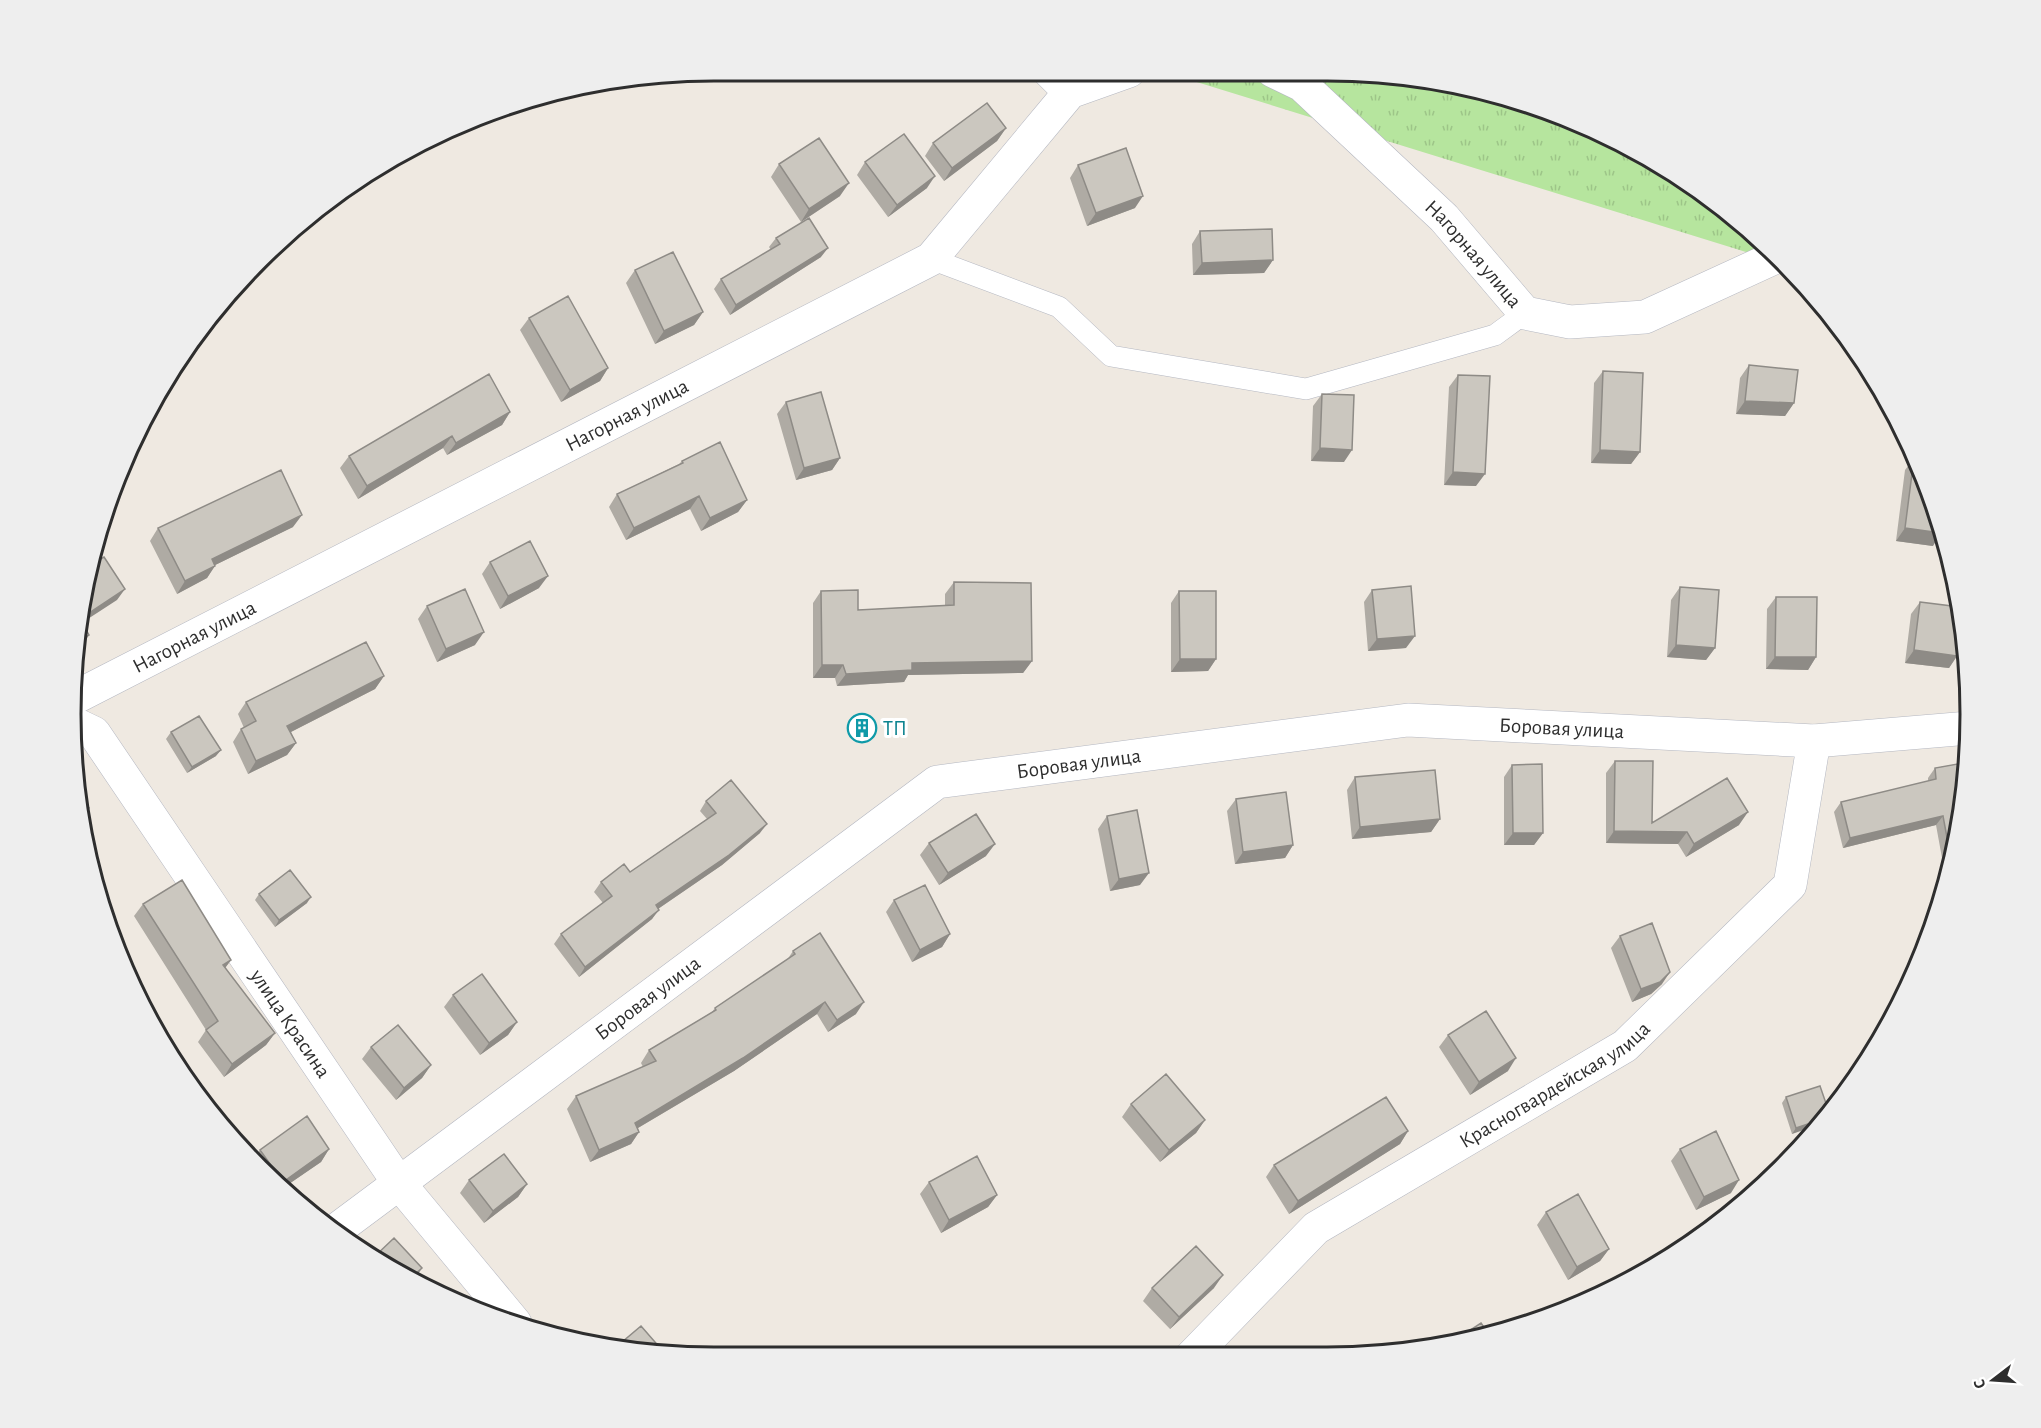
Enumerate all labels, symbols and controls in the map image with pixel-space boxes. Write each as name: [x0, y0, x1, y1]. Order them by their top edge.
street label: Нагорная улица: [1421, 196, 1526, 312]
street label: Нагорная улица: [562, 375, 692, 456]
street label: Нагорная улица: [129, 597, 260, 677]
building icon: ТП: [846, 712, 878, 744]
street label: Боровая улица: [1499, 715, 1625, 742]
place label: ТП: [883, 718, 907, 739]
street label: Боровая улица: [1015, 745, 1143, 782]
street label: Боровая улица: [591, 952, 705, 1044]
street label: улица Красина: [246, 965, 334, 1082]
street label: Красногвардейская улица: [1456, 1018, 1654, 1152]
north arrow: [1963, 1350, 2023, 1410]
text: С: [1971, 1377, 1989, 1391]

